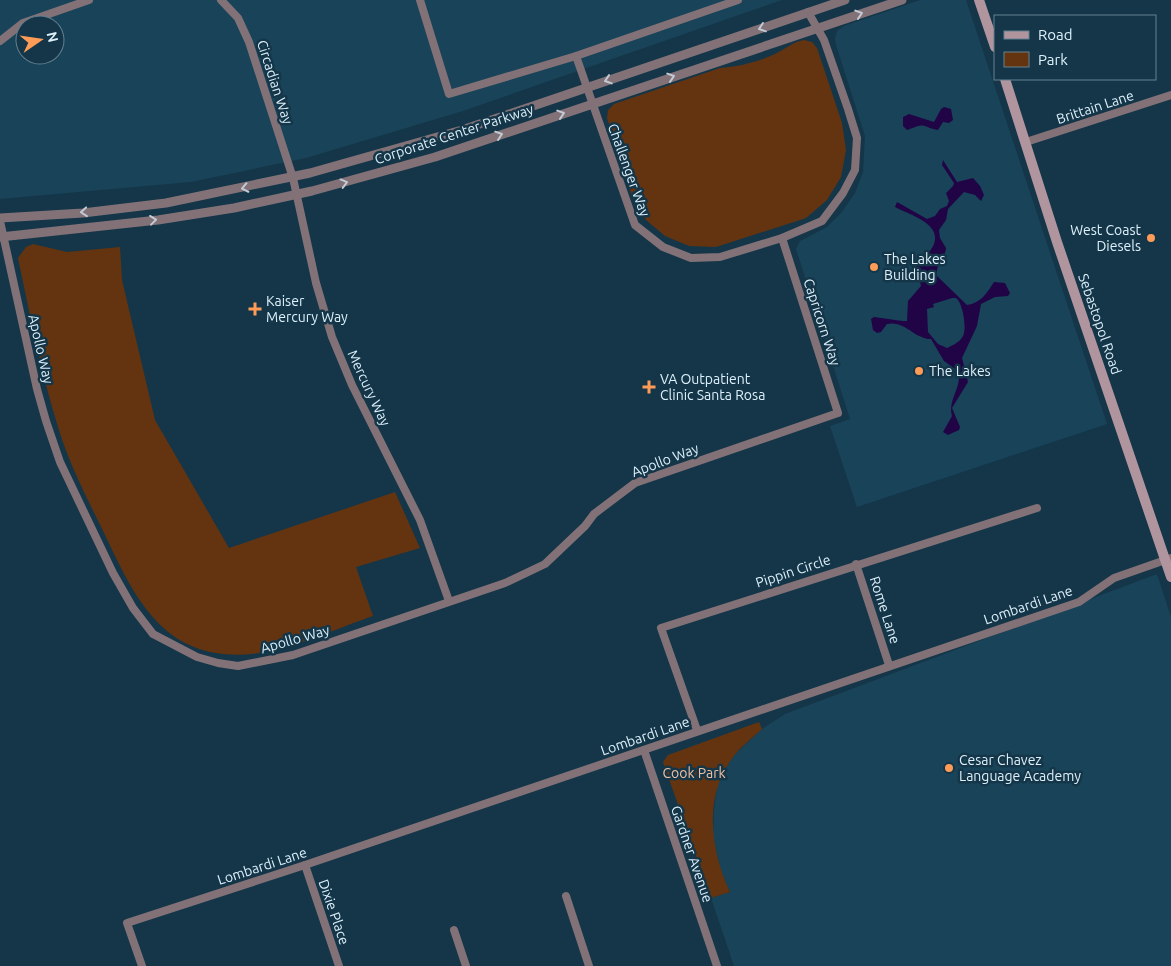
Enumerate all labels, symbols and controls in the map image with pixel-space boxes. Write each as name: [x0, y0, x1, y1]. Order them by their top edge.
one-way arrow: [855, 10, 863, 20]
north arrow: [15, 15, 65, 65]
legend: [994, 15, 1156, 80]
one-way arrow: [758, 22, 767, 32]
text: Road: [1038, 26, 1073, 43]
text: N: [44, 30, 62, 44]
street label: Circadian Way: [254, 38, 296, 126]
text: Park: [1038, 51, 1068, 68]
one-way arrow: [667, 73, 675, 83]
one-way arrow: [604, 74, 613, 84]
street label: Brittain Lane: [1054, 87, 1136, 127]
street label: Corporate Center Parkway: [373, 101, 536, 167]
one-way arrow: [556, 110, 565, 120]
street label: Challenger Way: [605, 121, 653, 219]
one-way arrow: [494, 131, 503, 141]
one-way arrow: [339, 178, 347, 188]
one-way arrow: [241, 182, 249, 193]
one-way arrow: [80, 207, 88, 218]
one-way arrow: [149, 216, 157, 226]
place label: West Coast Diesels: [1070, 222, 1141, 254]
marker: West Coast Diesels: [1145, 232, 1157, 244]
place label: The Lakes Building: [884, 251, 946, 283]
marker: The Lakes Building: [868, 261, 880, 273]
street label: Sebastopol Road: [1075, 271, 1125, 377]
street label: Capricorn Way: [800, 277, 844, 368]
place label: Kaiser Mercury Way: [266, 293, 348, 325]
marker: Kaiser Mercury Way: [248, 302, 262, 316]
street label: Apollo Way: [25, 313, 57, 386]
street label: Mercury Way: [344, 348, 394, 429]
place label: The Lakes: [929, 363, 991, 379]
marker: The Lakes: [913, 365, 925, 377]
place label: VA Outpatient Clinic Santa Rosa: [660, 371, 765, 403]
marker: VA Outpatient Clinic Santa Rosa: [642, 380, 656, 394]
street label: Apollo Way: [629, 440, 701, 480]
street label: Pippin Circle: [753, 551, 833, 591]
street label: Rome Lane: [867, 574, 903, 646]
street label: Lombardi Lane: [981, 582, 1075, 628]
street label: Apollo Way: [259, 621, 331, 656]
street label: Lombardi Lane: [598, 713, 692, 759]
place label: Cesar Chavez Language Academy: [959, 752, 1081, 784]
marker: Cesar Chavez Language Academy: [943, 762, 955, 774]
park label: Cook Park: [662, 765, 726, 781]
street label: Gardner Avenue: [668, 803, 716, 905]
street label: Lombardi Lane: [215, 844, 309, 888]
street label: Dixie Place: [315, 877, 353, 947]

